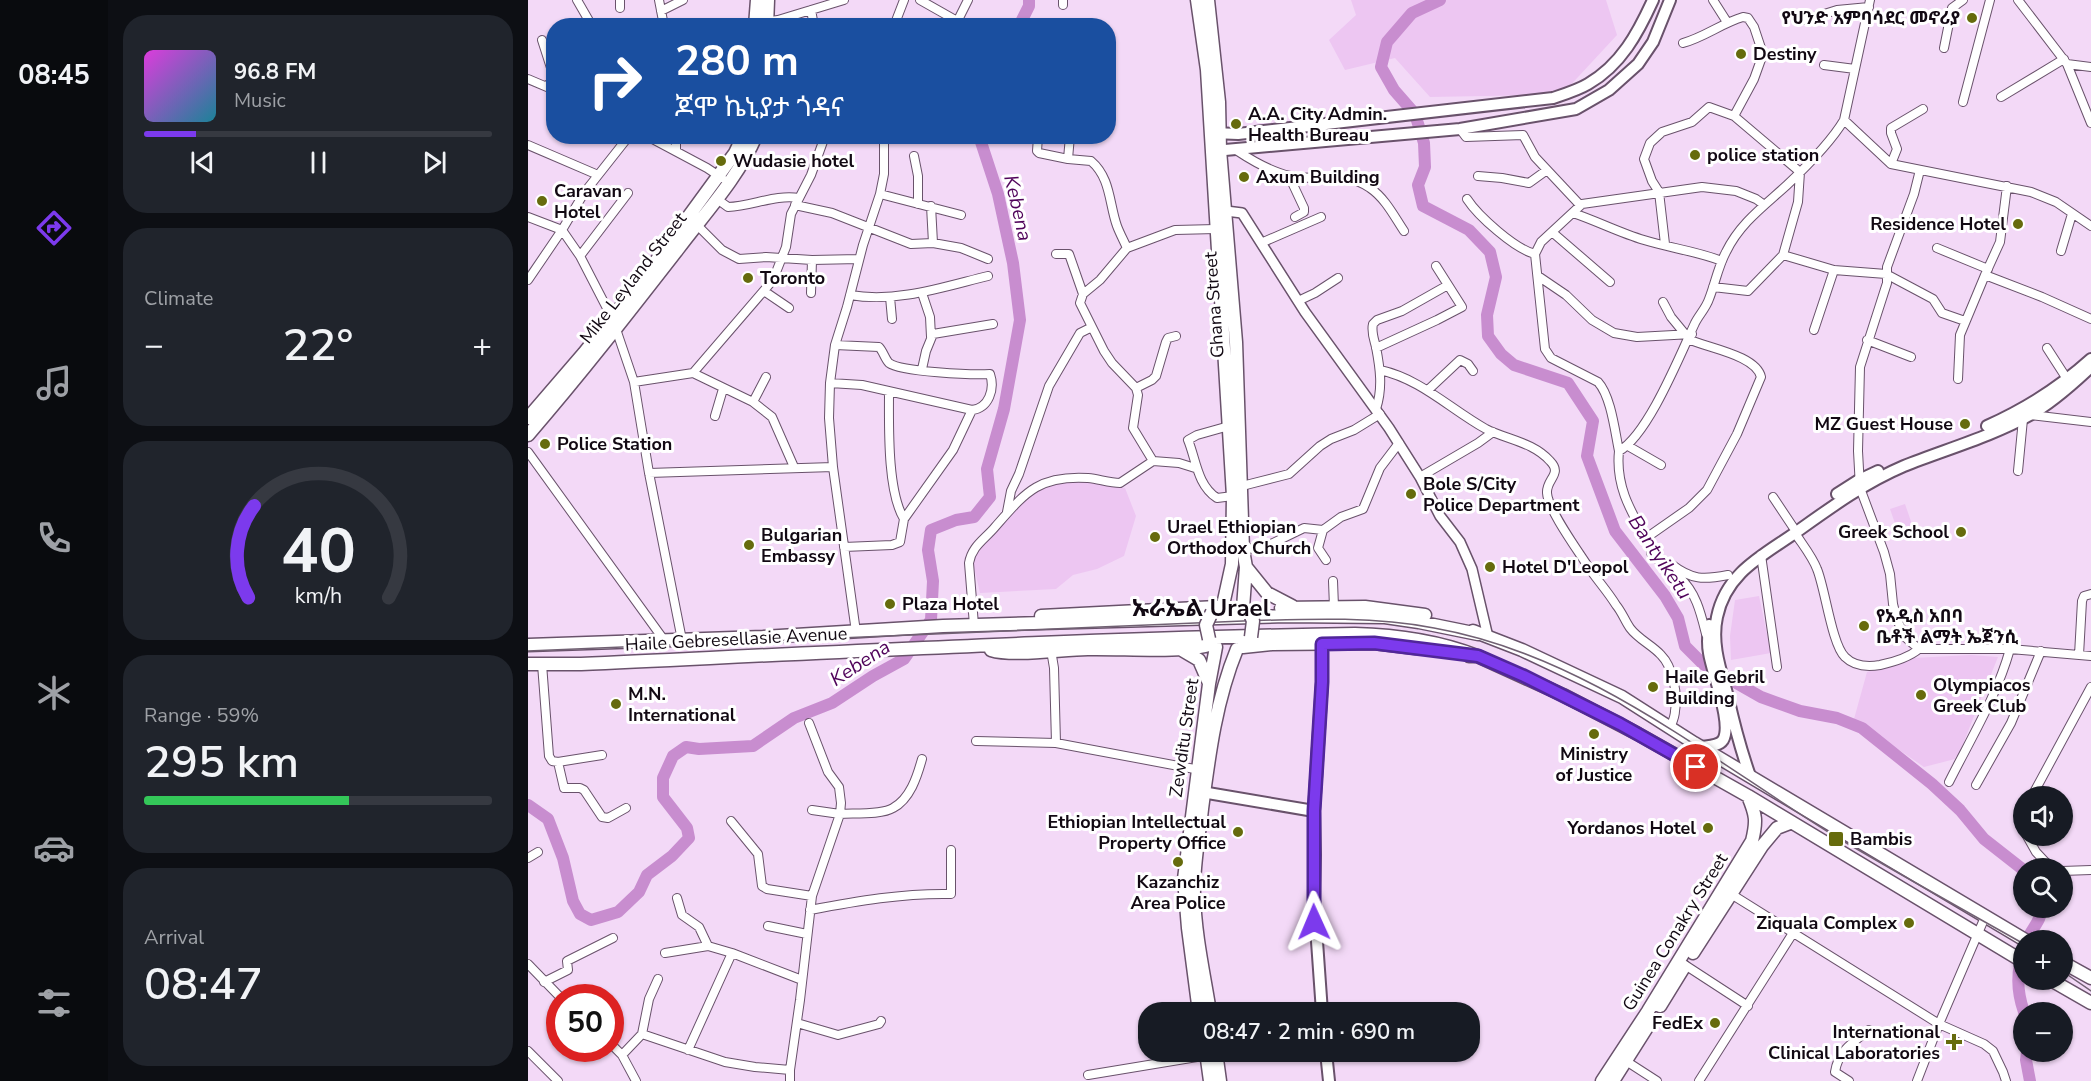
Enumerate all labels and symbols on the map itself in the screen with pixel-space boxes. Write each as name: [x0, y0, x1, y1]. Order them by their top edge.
place label: የህንድ አምባሳደር መኖሪያ: [1781, 6, 1960, 30]
marker: የህንድ አምባሳደር መኖሪያ: [1965, 11, 1979, 25]
place label: Destiny: [1753, 42, 1817, 66]
marker: Destiny: [1734, 47, 1748, 61]
place label: A.A. City Admin. Health Bureau: [1248, 102, 1387, 147]
marker: A.A. City Admin. Health Bureau: [1229, 117, 1243, 131]
place label: police station: [1707, 143, 1819, 167]
marker: police station: [1688, 148, 1702, 162]
place label: Wudasie hotel: [733, 149, 855, 173]
marker: Wudasie hotel: [714, 154, 728, 168]
place label: Axum Building: [1256, 165, 1380, 189]
marker: Axum Building: [1237, 170, 1251, 184]
water label: Kebena: [997, 172, 1039, 244]
place label: Caravan Hotel: [554, 179, 622, 224]
marker: Caravan Hotel: [535, 194, 549, 208]
street label: Mike Leyland Street: [574, 207, 692, 349]
place label: Residence Hotel: [1870, 212, 2006, 236]
marker: Residence Hotel: [2011, 217, 2025, 231]
street label: Ghana Street: [1198, 250, 1230, 359]
place label: Toronto: [760, 266, 825, 290]
marker: Toronto: [741, 271, 755, 285]
place label: MZ Guest House: [1814, 412, 1953, 436]
marker: MZ Guest House: [1958, 417, 1972, 431]
place label: Police Station: [557, 432, 672, 456]
marker: Police Station: [538, 437, 552, 451]
place label: Bole S/City Police Department: [1423, 472, 1580, 517]
marker: Bole S/City Police Department: [1404, 487, 1418, 501]
water label: Bantyiketu: [1622, 510, 1698, 604]
place label: Urael Ethiopian Orthodox Church: [1167, 515, 1311, 560]
place label: Greek School: [1838, 520, 1949, 544]
place label: Bulgarian Embassy: [761, 523, 842, 568]
marker: Greek School: [1954, 525, 1968, 539]
marker: Urael Ethiopian Orthodox Church: [1148, 530, 1162, 544]
marker: Bulgarian Embassy: [742, 538, 756, 552]
place label: Hotel D'Leopol: [1502, 555, 1629, 579]
marker: Hotel D'Leopol: [1483, 560, 1497, 574]
place label: Plaza Hotel: [902, 592, 999, 616]
district label: ኡራኤል Urael: [1132, 592, 1271, 624]
marker: Plaza Hotel: [883, 597, 897, 611]
place label: የአዲስ አበባ ቤቶች ልማት ኤጀንሲ: [1876, 604, 2019, 649]
marker: የአዲስ አበባ ቤቶች ልማት ኤጀንሲ: [1857, 619, 1871, 633]
street label: Haile Gebresellasie Avenue: [624, 621, 848, 657]
water label: Kebena: [824, 633, 896, 693]
place label: Haile Gebril Building: [1665, 665, 1765, 710]
place label: Olympiacos Greek Club: [1933, 673, 2031, 718]
street label: Zewditu Street: [1164, 676, 1204, 799]
marker: Haile Gebril Building: [1646, 680, 1660, 694]
place label: M.N. International: [628, 682, 736, 727]
marker: Olympiacos Greek Club: [1914, 688, 1928, 702]
marker: M.N. International: [609, 697, 623, 711]
marker: Ministry of Justice: [1587, 727, 1601, 741]
pin: [1670, 741, 1721, 792]
place label: Ministry of Justice: [1556, 742, 1633, 787]
place label: Ethiopian Intellectual Property Office: [1048, 810, 1226, 855]
place label: Yordanos Hotel: [1566, 816, 1696, 840]
marker: Yordanos Hotel: [1701, 821, 1715, 835]
marker: Ethiopian Intellectual Property Office: [1231, 825, 1245, 839]
place label: Bambis: [1850, 827, 1912, 851]
marker: Bambis: [1827, 830, 1845, 848]
street label: Guinea Conakry Street: [1617, 848, 1734, 1015]
marker: Kazanchiz Area Police: [1171, 855, 1185, 869]
place label: Kazanchiz Area Police: [1131, 870, 1226, 915]
position arrow: [1282, 890, 1346, 954]
place label: Ziquala Complex: [1756, 911, 1897, 935]
marker: Ziquala Complex: [1902, 916, 1916, 930]
speed limit sign: 50: [546, 984, 624, 1062]
place label: FedEx: [1652, 1011, 1703, 1035]
marker: FedEx: [1708, 1016, 1722, 1030]
place label: International Clinical Laboratories: [1768, 1020, 1940, 1065]
marker: International Clinical Laboratories: [1945, 1033, 1963, 1051]

